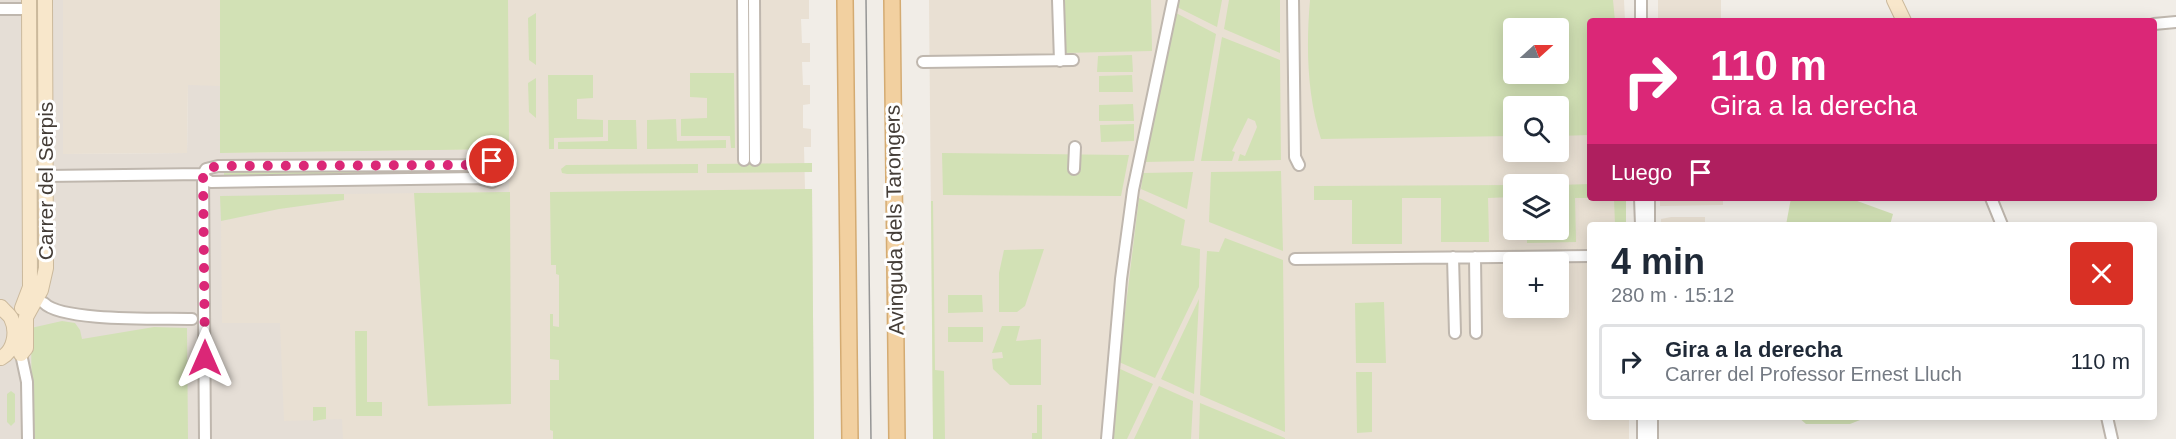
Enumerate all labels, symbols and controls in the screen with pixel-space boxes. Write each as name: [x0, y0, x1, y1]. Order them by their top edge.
north arrow: [1503, 18, 1569, 84]
map controls: [1503, 18, 1569, 318]
icon: right: [1611, 42, 1689, 120]
text: 110 m: [1710, 42, 1827, 89]
text: Gira a la derecha: [1710, 91, 1917, 121]
button: search: [1503, 96, 1569, 162]
street label: Carrer del Serpis: [34, 102, 57, 260]
street label: Avinguda dels Tarongers: [880, 105, 908, 335]
pin: [466, 135, 517, 186]
icon: arrive: [475, 144, 508, 177]
icon: arrive: [1684, 156, 1717, 189]
text: Luego: [1611, 160, 1672, 185]
button: layers: [1503, 174, 1569, 240]
text: 4 min: [1611, 241, 1705, 282]
button: close: [2070, 242, 2133, 305]
button: +: [1503, 252, 1569, 318]
text: 280 m · 15:12: [1611, 284, 1734, 306]
position arrow: [173, 326, 237, 390]
text: Gira a la derecha: [1665, 337, 1842, 362]
icon: right: [1614, 345, 1647, 378]
text: 110 m: [2070, 349, 2130, 374]
text: Carrer del Professor Ernest Lluch: [1665, 363, 1962, 385]

